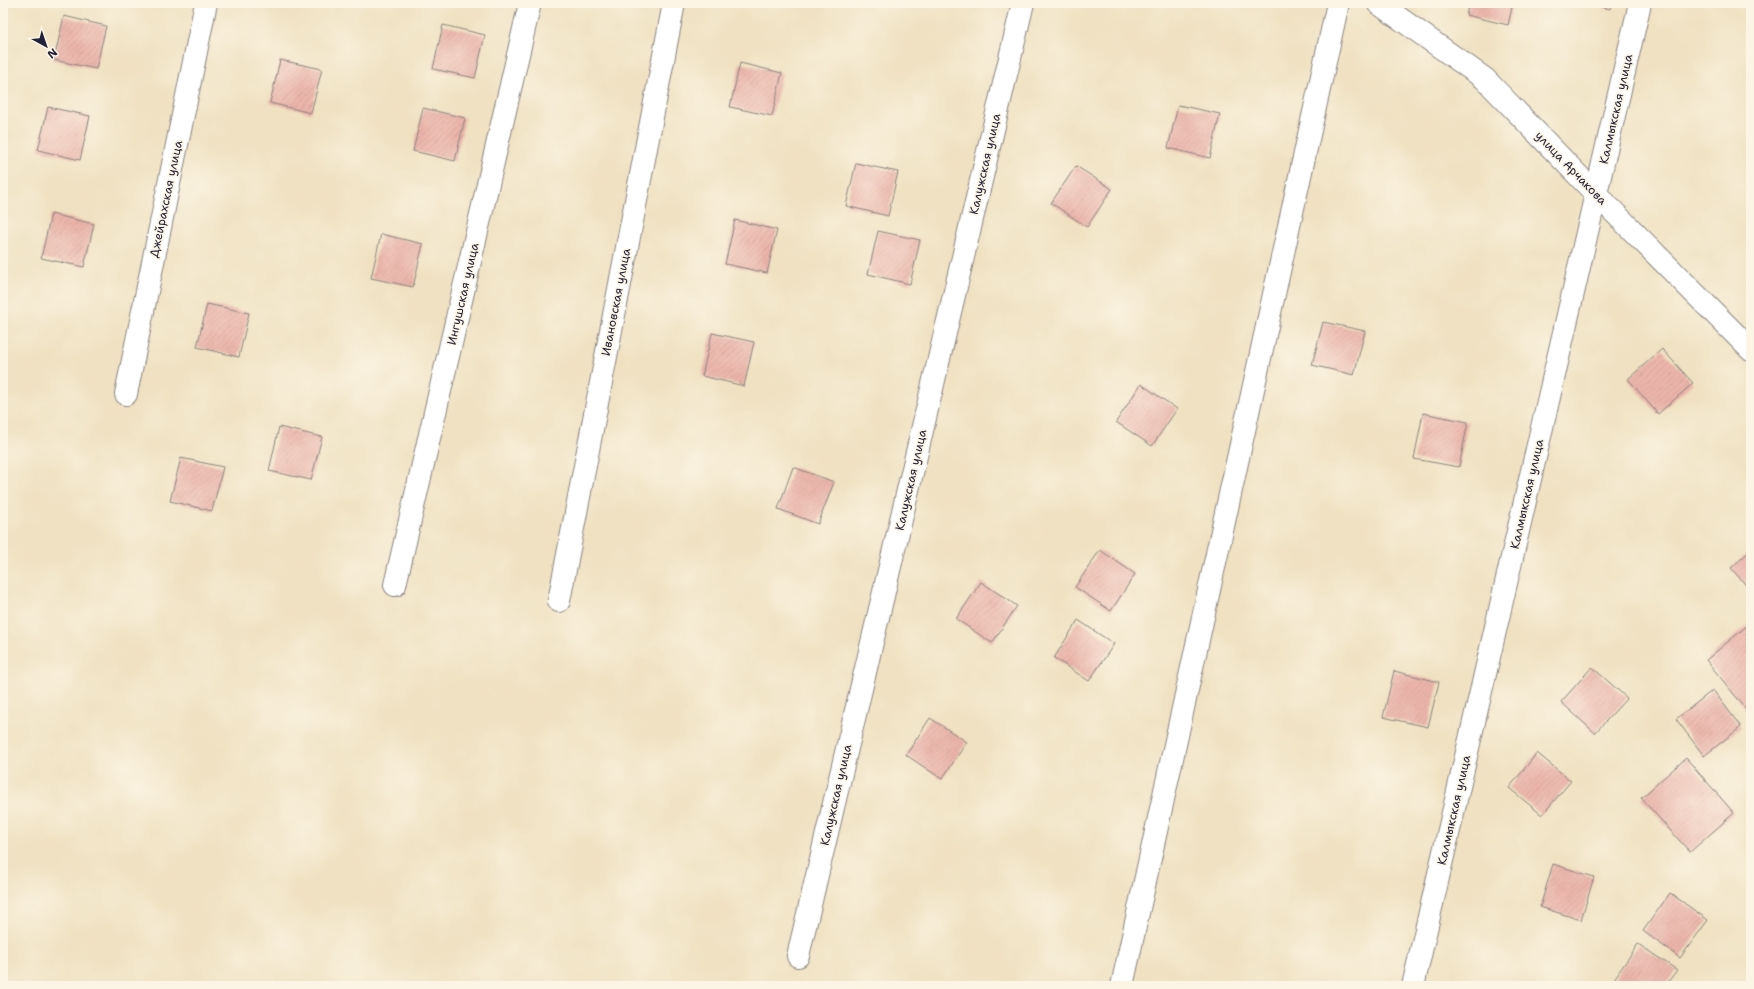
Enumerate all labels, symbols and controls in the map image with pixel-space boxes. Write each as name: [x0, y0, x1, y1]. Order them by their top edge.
north arrow: [26, 26, 66, 66]
text: N: [44, 45, 60, 62]
street label: Калмыкская улица: [1596, 52, 1637, 166]
street label: Калужская улица: [966, 111, 1005, 216]
street label: улица Арчакова: [1532, 128, 1611, 209]
street label: Джейрахская улица: [146, 138, 186, 259]
street label: Ингушская улица: [443, 241, 483, 347]
street label: Ивановская улица: [598, 246, 634, 357]
street label: Калужская улица: [892, 427, 931, 532]
street label: Калмыкская улица: [1507, 437, 1548, 551]
street label: Калужская улица: [817, 742, 856, 847]
street label: Калмыкская улица: [1434, 753, 1475, 867]

